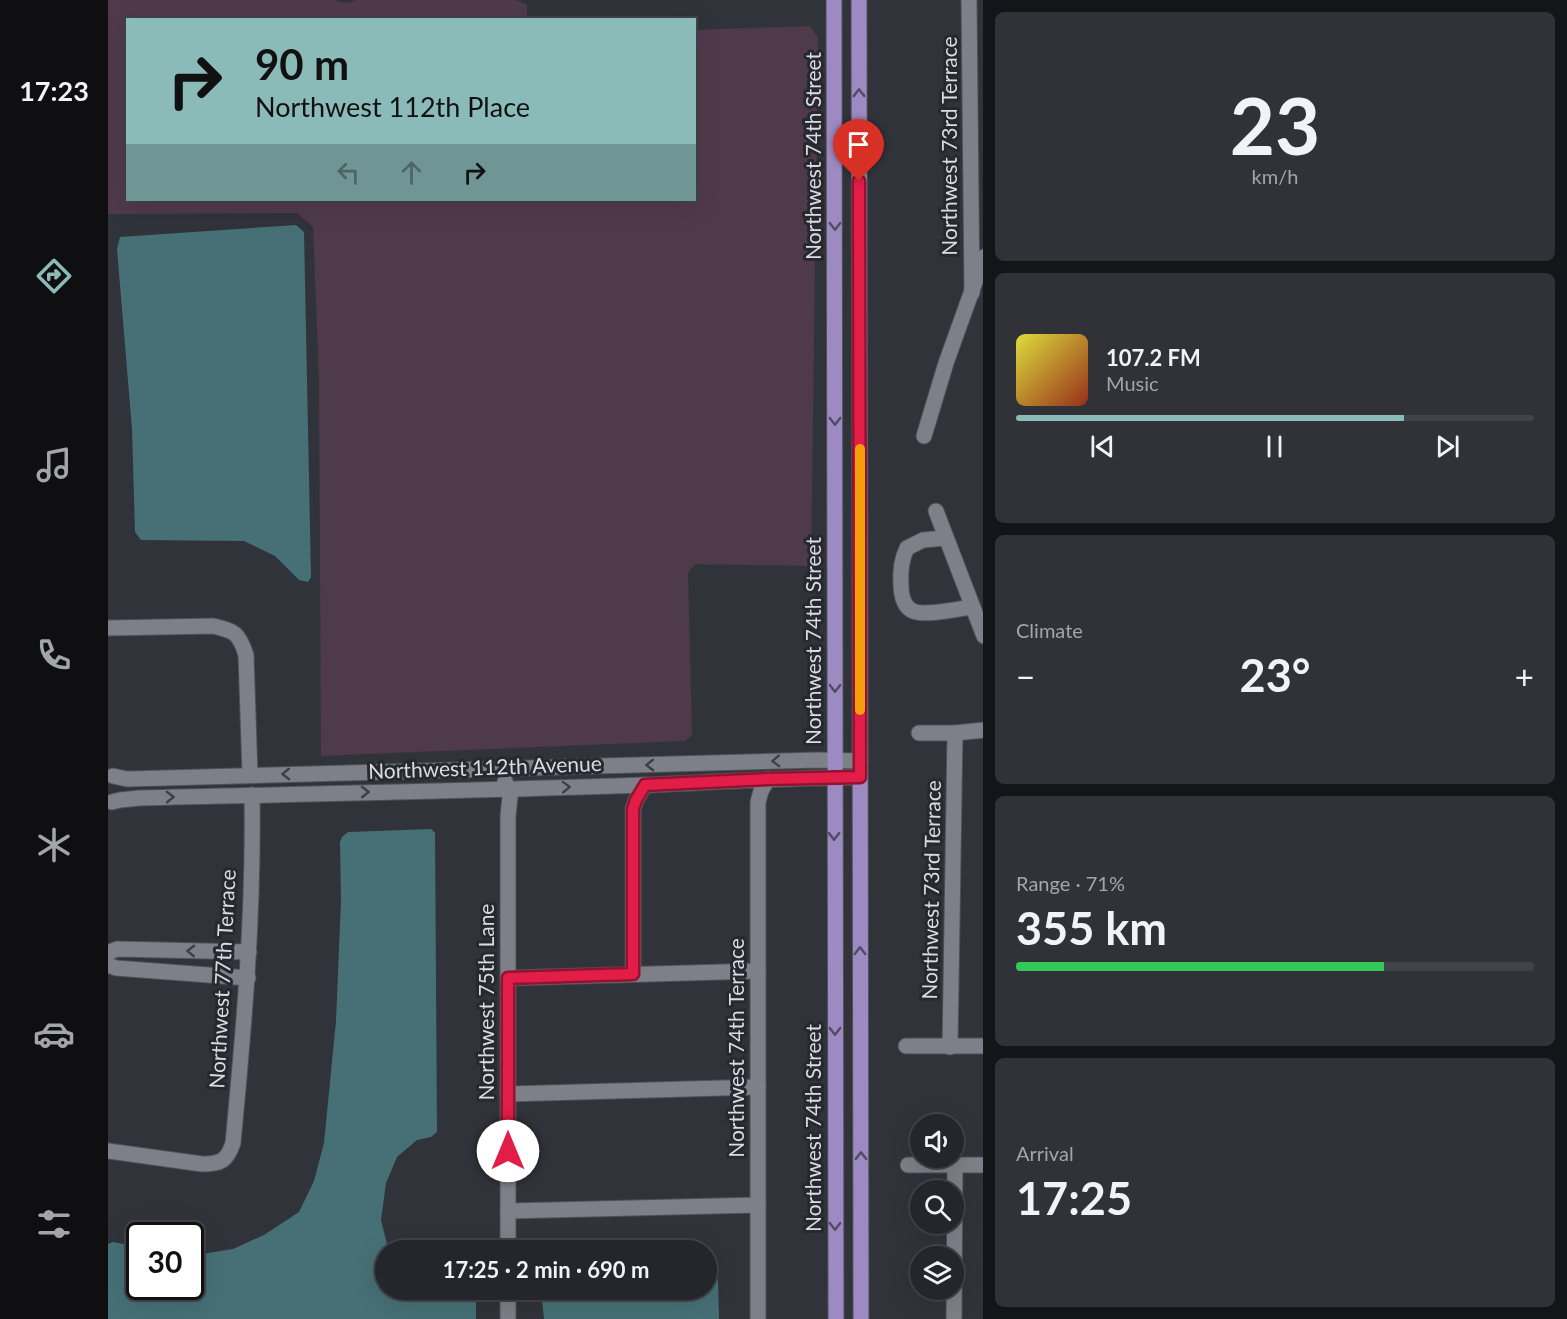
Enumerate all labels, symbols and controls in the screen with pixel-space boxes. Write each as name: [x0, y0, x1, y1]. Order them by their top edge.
street label: Northwest 73rd Terrace: [936, 36, 961, 256]
text: 90 m: [255, 39, 349, 89]
icon: right: [156, 42, 234, 120]
street label: Northwest 74th Street: [800, 51, 825, 260]
text: 17:23: [19, 74, 89, 107]
text: 23: [1230, 78, 1320, 172]
one-way arrow: [853, 89, 865, 98]
text: Northwest 112th Place: [255, 90, 530, 123]
pin: [833, 119, 884, 181]
icon: arrive: [842, 128, 875, 161]
icon: left: [332, 156, 365, 189]
icon: ahead: [395, 156, 428, 189]
icon: right: [458, 156, 491, 189]
text: km/h: [1252, 164, 1298, 188]
one-way arrow: [829, 222, 841, 231]
icon: directions: [33, 255, 75, 297]
text: 107.2 FM: [1106, 344, 1201, 371]
text: Music: [1106, 371, 1159, 395]
one-way arrow: [829, 417, 841, 426]
icon: previous: [1086, 430, 1119, 463]
icon: pause: [1258, 430, 1291, 463]
icon: next: [1431, 430, 1464, 463]
icon: music: [33, 444, 75, 486]
street label: Northwest 74th Street: [800, 536, 825, 745]
text: Climate: [1016, 618, 1083, 642]
icon: phone: [33, 634, 75, 676]
text: 23°: [1240, 648, 1310, 702]
text: −: [1016, 656, 1035, 696]
text: +: [1515, 656, 1534, 696]
one-way arrow: [829, 683, 841, 692]
street label: Northwest 112th Avenue: [368, 750, 602, 783]
one-way arrow: [771, 755, 780, 767]
one-way arrow: [646, 758, 655, 771]
one-way arrow: [282, 768, 291, 780]
street label: Northwest 73rd Terrace: [916, 780, 945, 1000]
one-way arrow: [562, 781, 571, 794]
one-way arrow: [361, 786, 370, 799]
one-way arrow: [166, 791, 175, 803]
icon: climate: [33, 824, 75, 866]
one-way arrow: [828, 832, 840, 841]
street label: Northwest 77th Terrace: [203, 869, 240, 1089]
text: Range · 71%: [1016, 871, 1125, 895]
text: 355 km: [1016, 901, 1167, 955]
street label: Northwest 75th Lane: [473, 904, 498, 1100]
street label: Northwest 74th Terrace: [723, 938, 748, 1158]
one-way arrow: [186, 945, 195, 957]
one-way arrow: [854, 947, 866, 956]
icon: car: [33, 1013, 75, 1055]
street label: Northwest 74th Street: [800, 1023, 825, 1232]
one-way arrow: [829, 1027, 841, 1036]
map controls: [910, 1114, 964, 1300]
button: sound: [910, 1114, 964, 1168]
position arrow: [476, 1119, 540, 1183]
text: Arrival: [1016, 1141, 1074, 1165]
one-way arrow: [855, 1151, 867, 1160]
text: 17:25: [1016, 1171, 1132, 1225]
button: search: [910, 1180, 964, 1234]
icon: filters: [33, 1203, 75, 1245]
speed limit sign: 30: [126, 1222, 204, 1300]
one-way arrow: [829, 1222, 841, 1231]
button: layers: [910, 1246, 964, 1300]
text: 17:25 · 2 min · 690 m: [443, 1256, 649, 1283]

